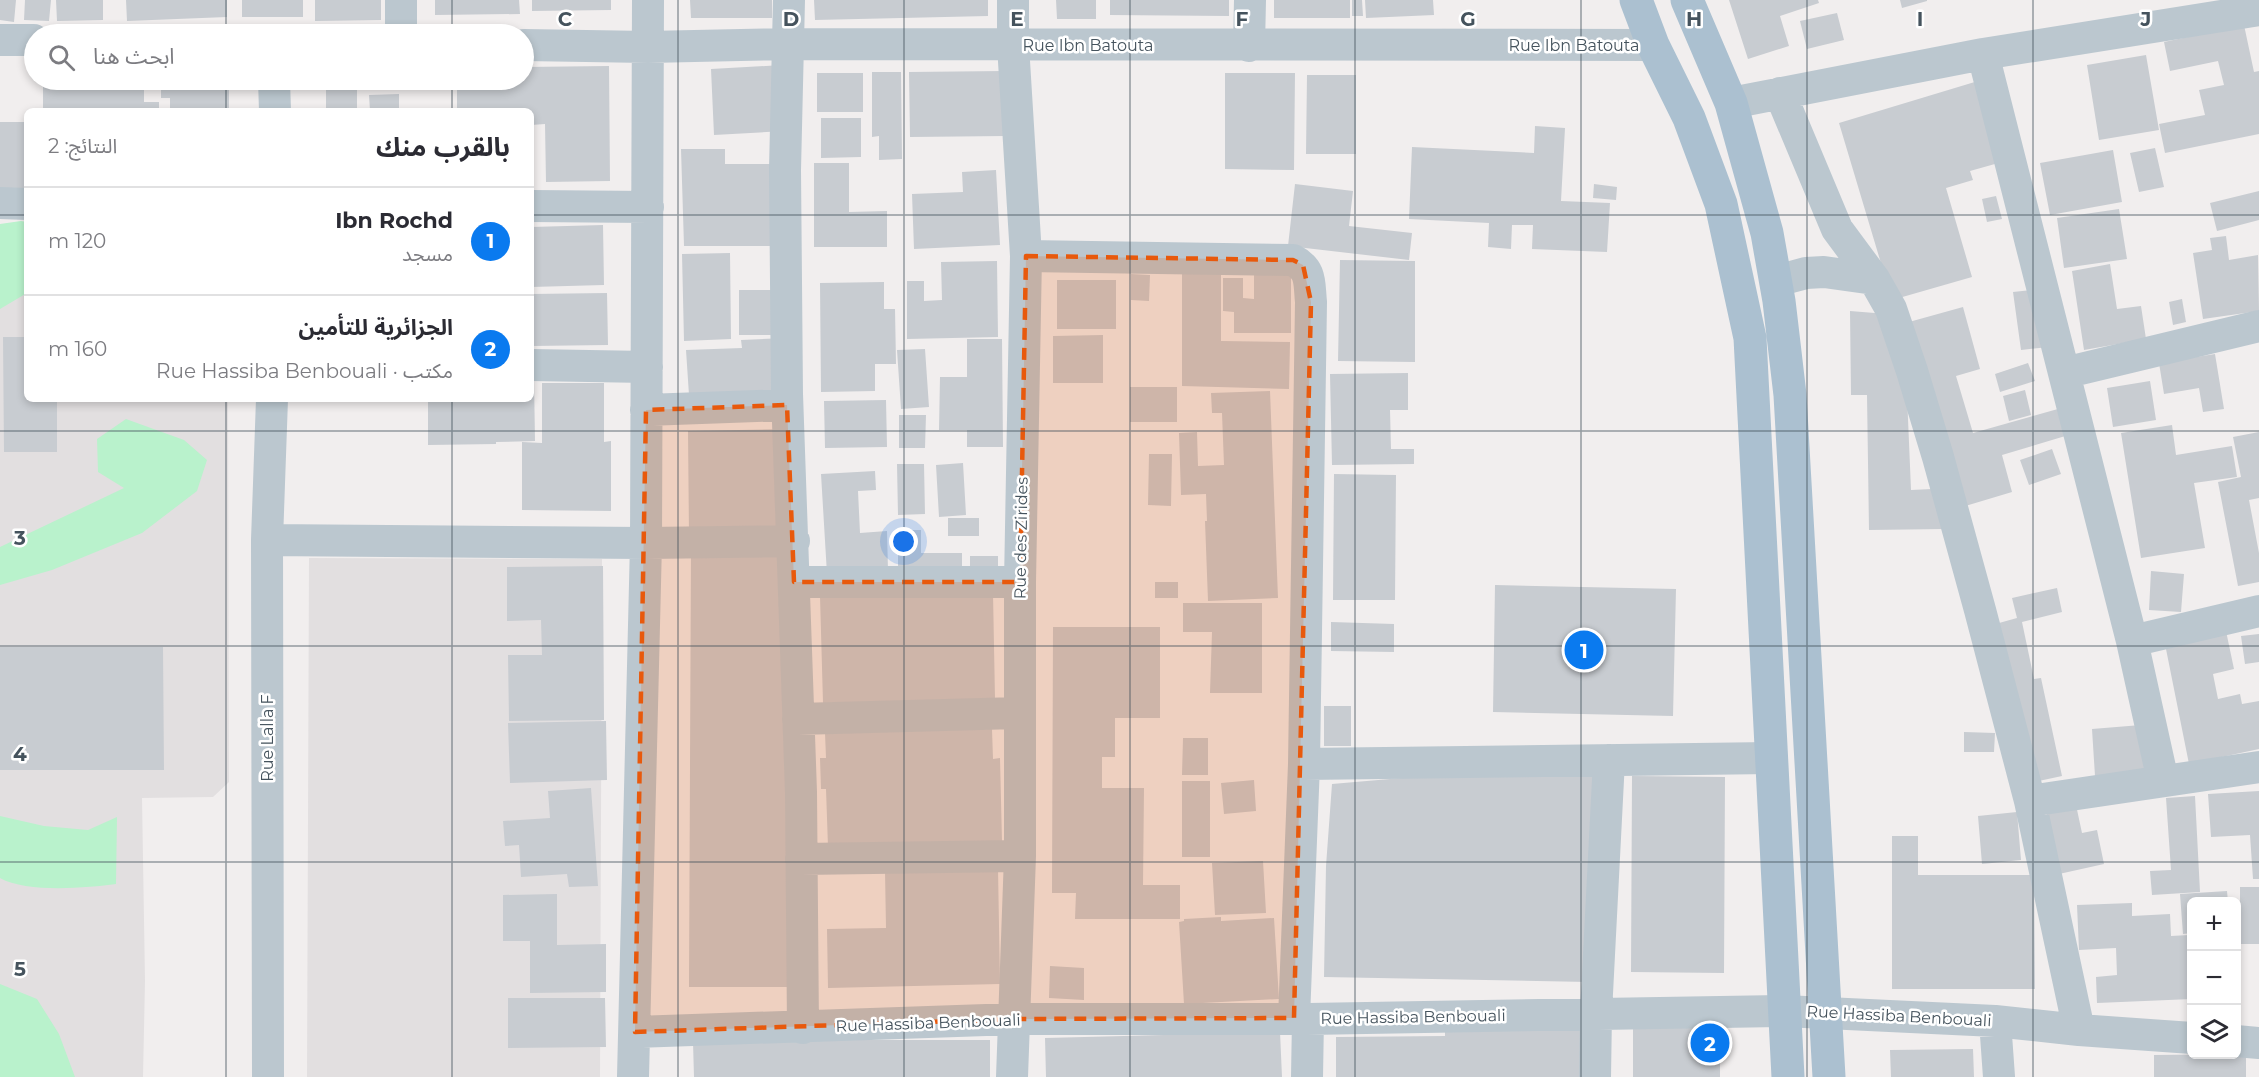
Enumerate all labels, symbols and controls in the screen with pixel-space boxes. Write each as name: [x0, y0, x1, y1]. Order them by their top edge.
text: C: [558, 7, 573, 31]
text: D: [783, 7, 799, 31]
text: E: [1010, 7, 1024, 31]
text: F: [1236, 7, 1249, 31]
text: G: [1460, 7, 1476, 31]
text: H: [1686, 7, 1702, 31]
text: I: [1917, 7, 1923, 31]
text: J: [2140, 7, 2151, 31]
search box: [24, 24, 534, 90]
street label: Rue Ibn Batouta: [1023, 36, 1153, 55]
street label: Rue Ibn Batouta: [1509, 36, 1639, 55]
icon: search: [45, 41, 78, 74]
text: ابحث هنا: [93, 43, 175, 70]
text: بالقرب منك: [376, 131, 510, 163]
text: النتائج: 2: [48, 134, 117, 158]
text: Ibn Rochd: [335, 207, 453, 234]
text: 120 m: [48, 229, 106, 253]
text: 1: [487, 229, 494, 253]
text: مسجد: [402, 242, 453, 266]
text: الجزائرية للتأمين: [299, 314, 453, 341]
text: 160 m: [48, 337, 107, 361]
text: 2: [485, 337, 496, 361]
text: مكتب · Rue Hassiba Benbouali: [156, 359, 453, 383]
street label: Rue des Zirides: [1010, 476, 1032, 599]
text: 3: [13, 526, 26, 550]
your location: [889, 527, 918, 556]
pin: 1: [1564, 628, 1604, 672]
street label: Rue Lalla F: [258, 694, 277, 782]
text: 4: [13, 742, 27, 766]
map controls: [2187, 897, 2241, 1059]
button: +: [2187, 897, 2241, 951]
button: −: [2187, 951, 2241, 1005]
text: 5: [14, 957, 26, 981]
street label: Rue Hassiba Benbouali: [1806, 1002, 1992, 1030]
button: layers: [2187, 1005, 2241, 1059]
street label: Rue Hassiba Benbouali: [1320, 1006, 1506, 1028]
street label: Rue Hassiba Benbouali: [835, 1010, 1021, 1036]
pin: 2: [1690, 1020, 1730, 1066]

